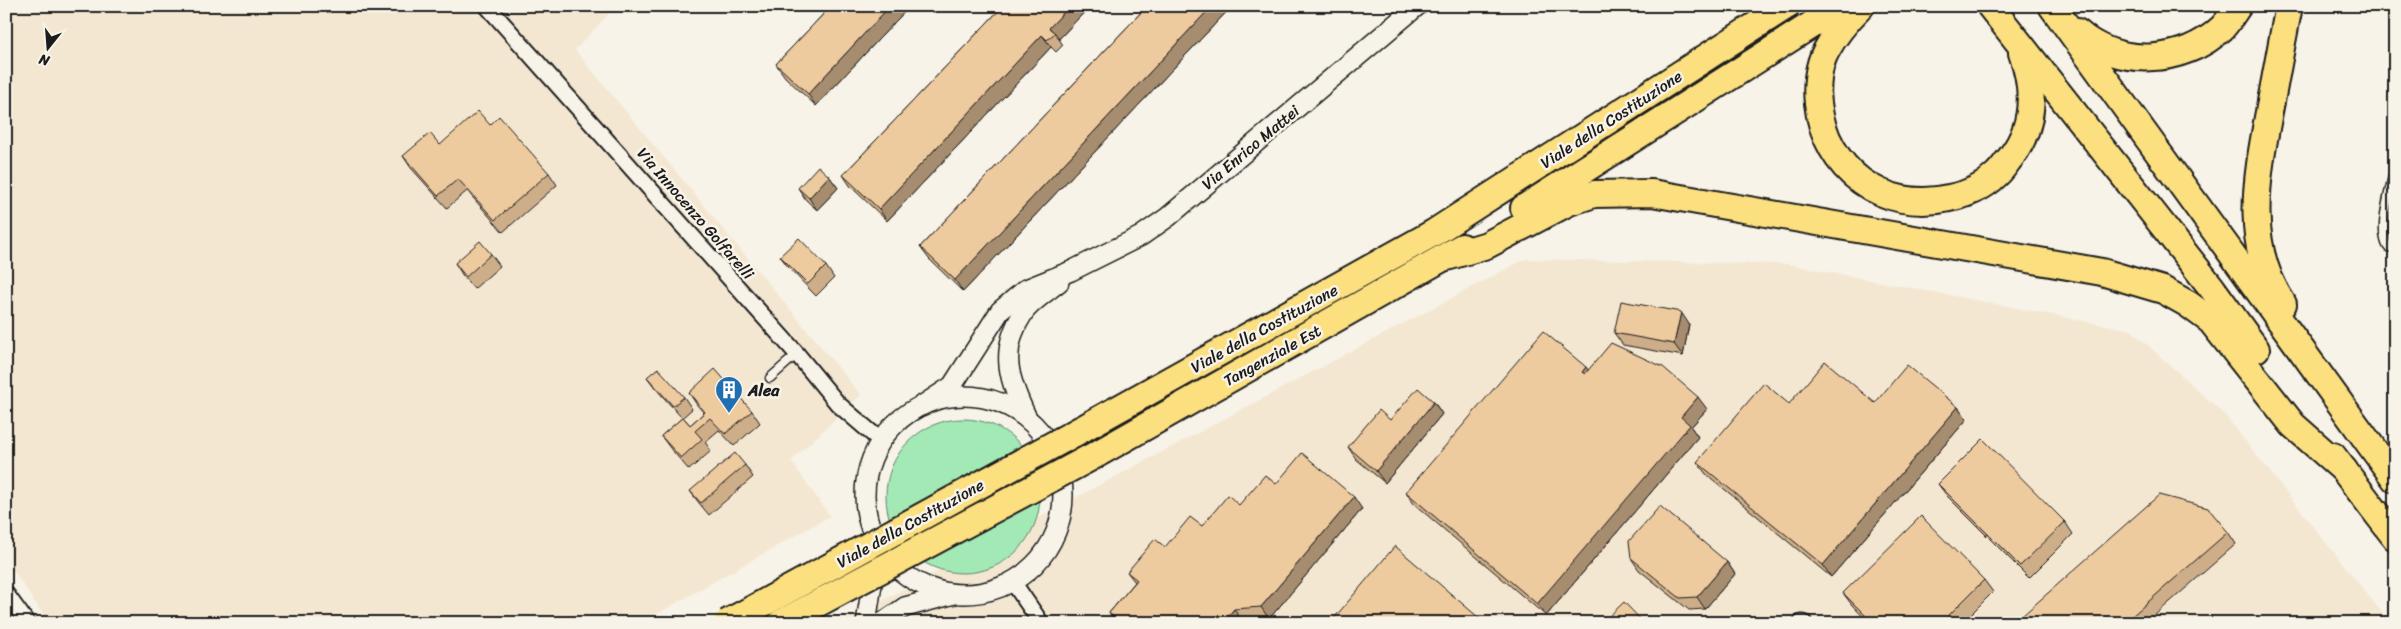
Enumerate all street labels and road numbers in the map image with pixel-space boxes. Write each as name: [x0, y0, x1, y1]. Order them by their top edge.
street label: Viale della Costituzione: [1534, 62, 1688, 177]
street label: Via Enrico Mattei: [1195, 97, 1307, 197]
street label: Via Innocenzo Golfarelli: [629, 140, 762, 287]
street label: Viale della Costituzione: [1185, 276, 1343, 381]
street label: Tangenziale Est: [1218, 316, 1327, 394]
street label: Viale della Costituzione: [831, 471, 989, 576]

